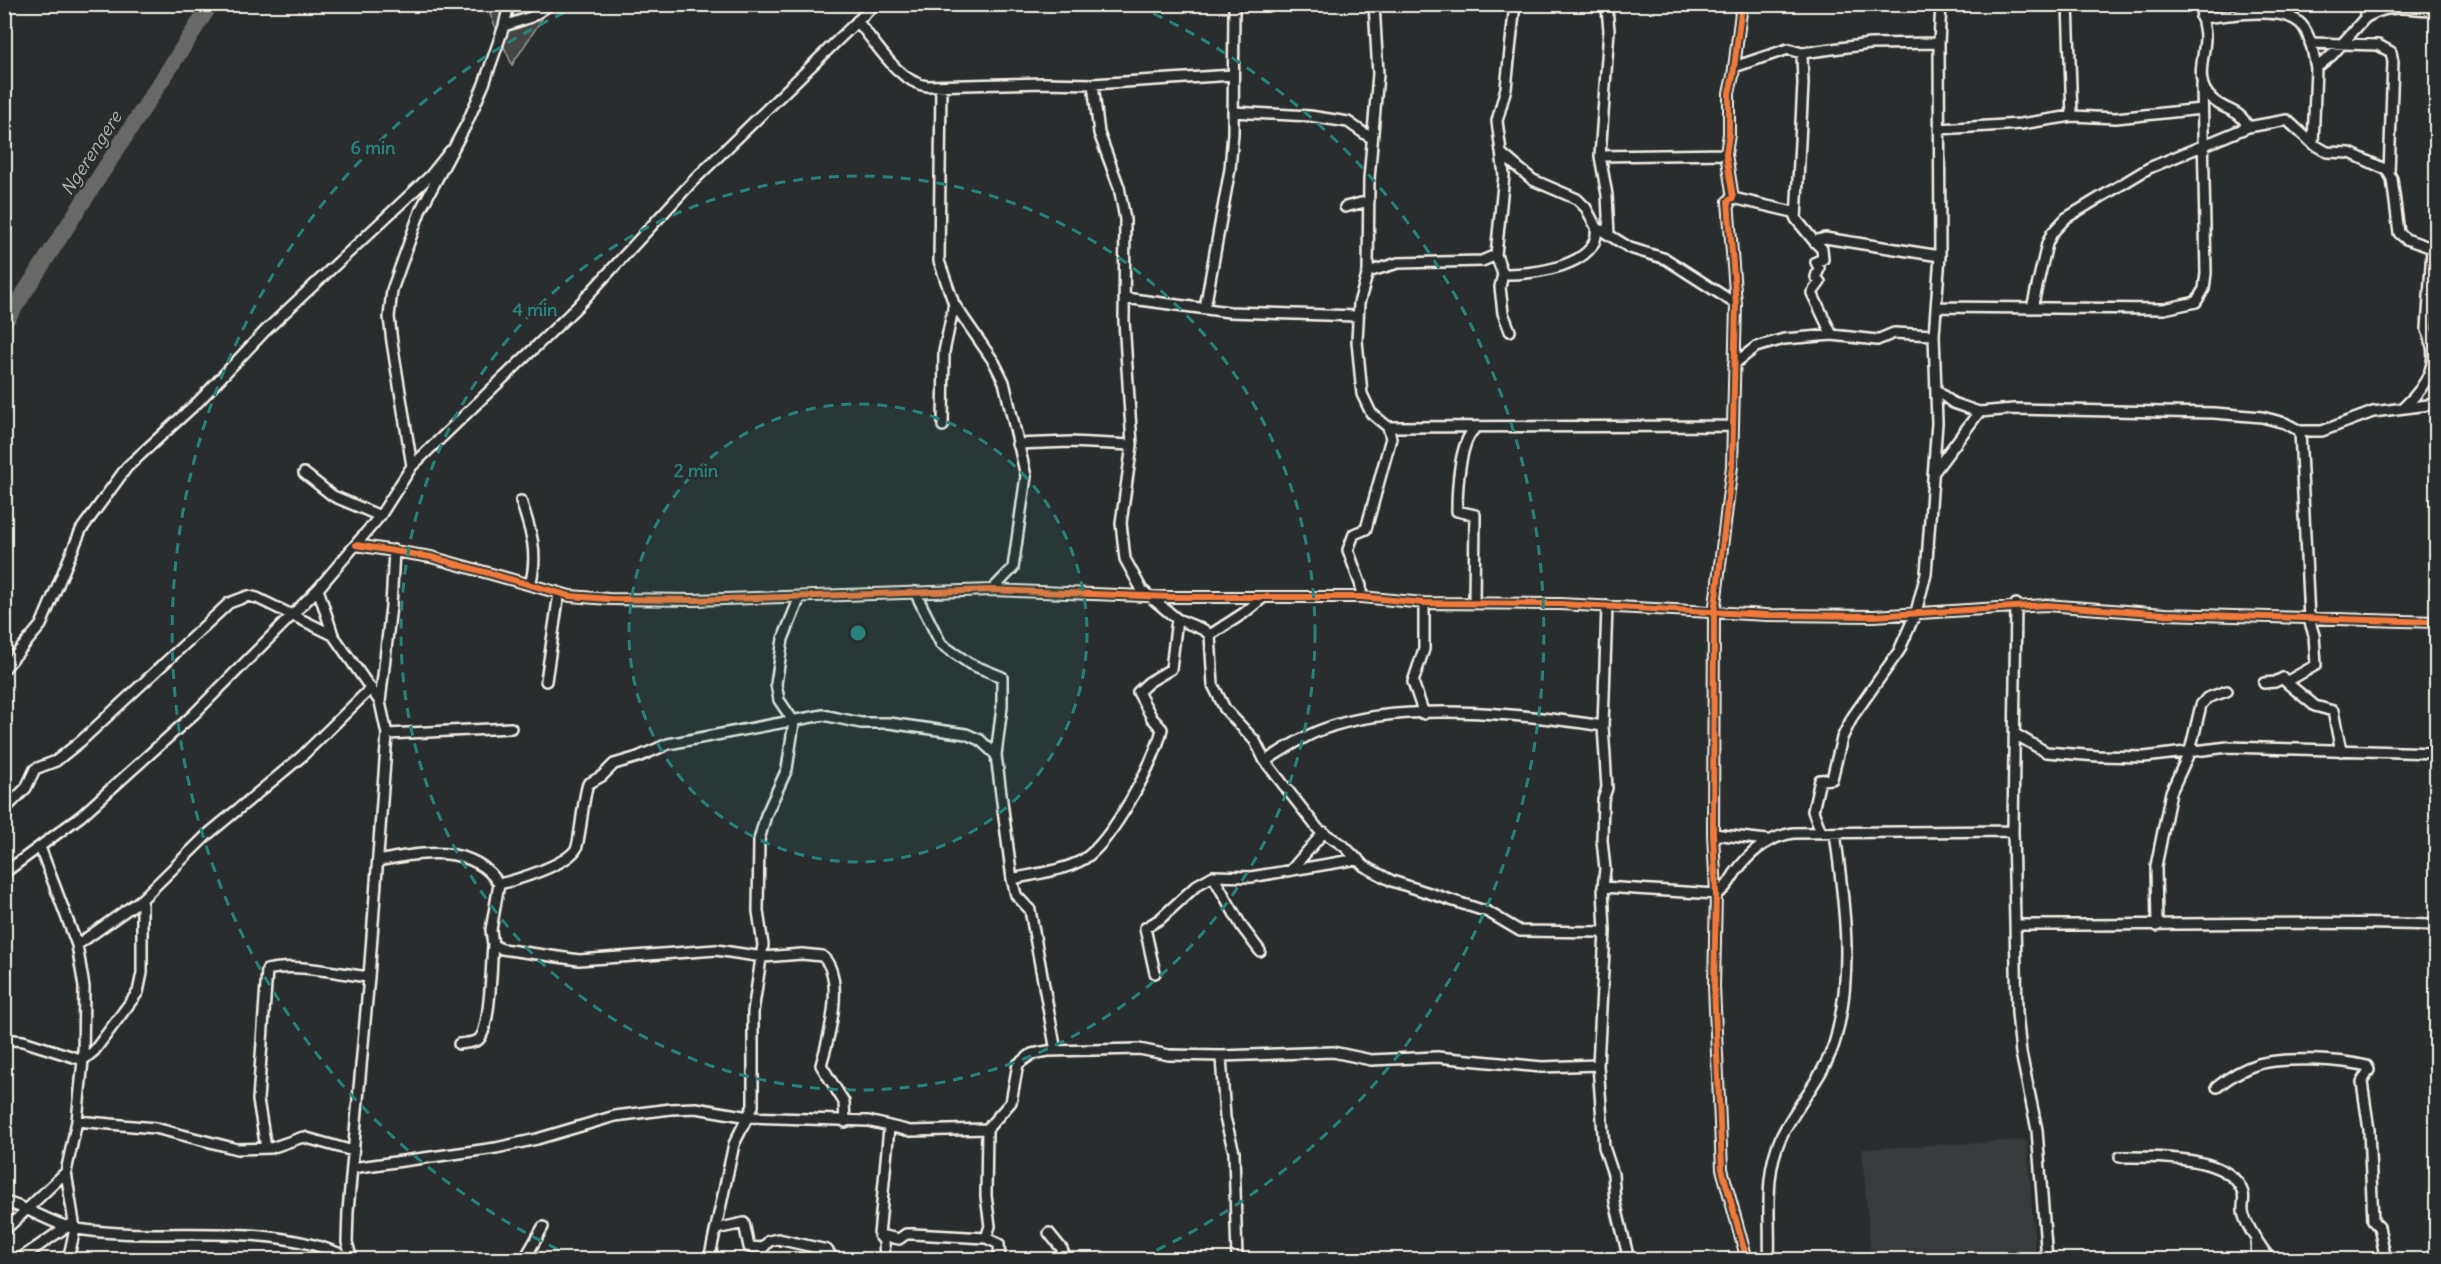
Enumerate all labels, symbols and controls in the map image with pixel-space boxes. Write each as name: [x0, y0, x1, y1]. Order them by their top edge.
water label: Ngerengere: [55, 106, 127, 199]
text: 6 min: [351, 136, 396, 159]
text: 4 min: [513, 298, 558, 321]
text: 2 min: [674, 459, 719, 482]
centre of rings: [848, 623, 868, 643]

